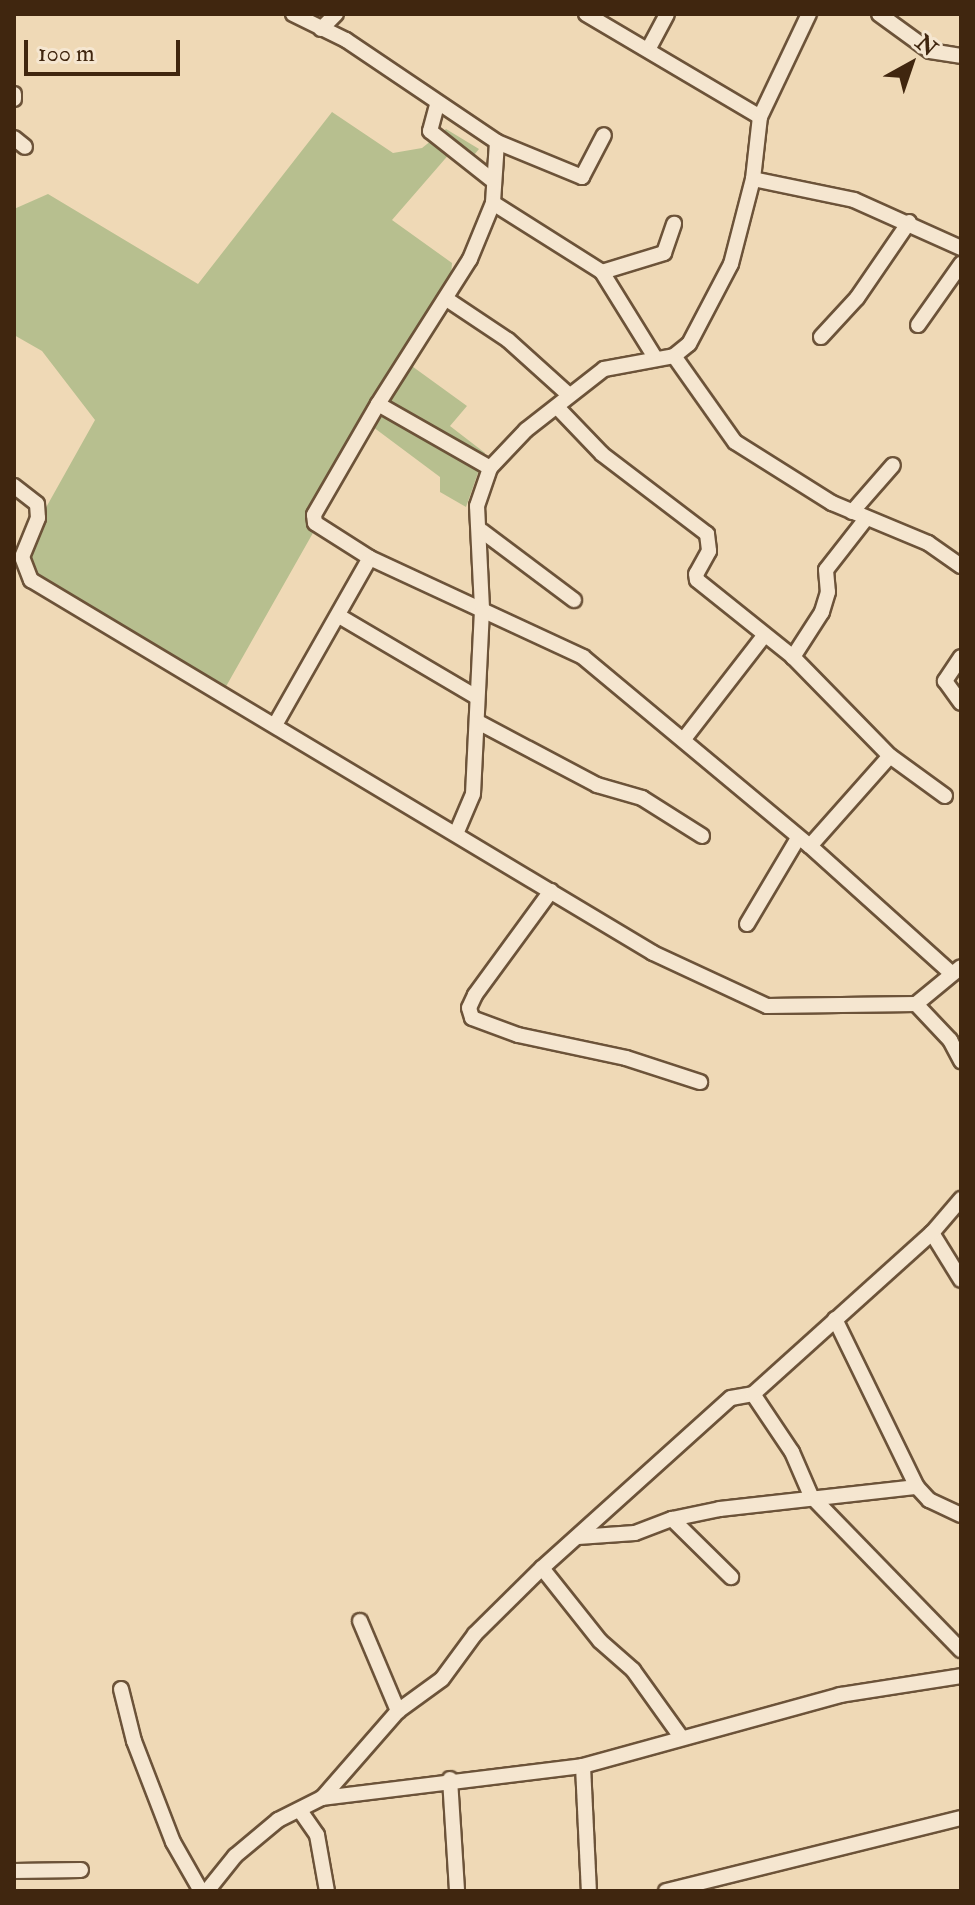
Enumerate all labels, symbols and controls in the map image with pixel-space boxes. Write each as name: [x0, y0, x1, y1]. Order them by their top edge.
scale bar: [28, 24, 184, 74]
north arrow: [871, 24, 951, 104]
text: N: [910, 29, 943, 63]
text: 100 m: [38, 38, 95, 69]

